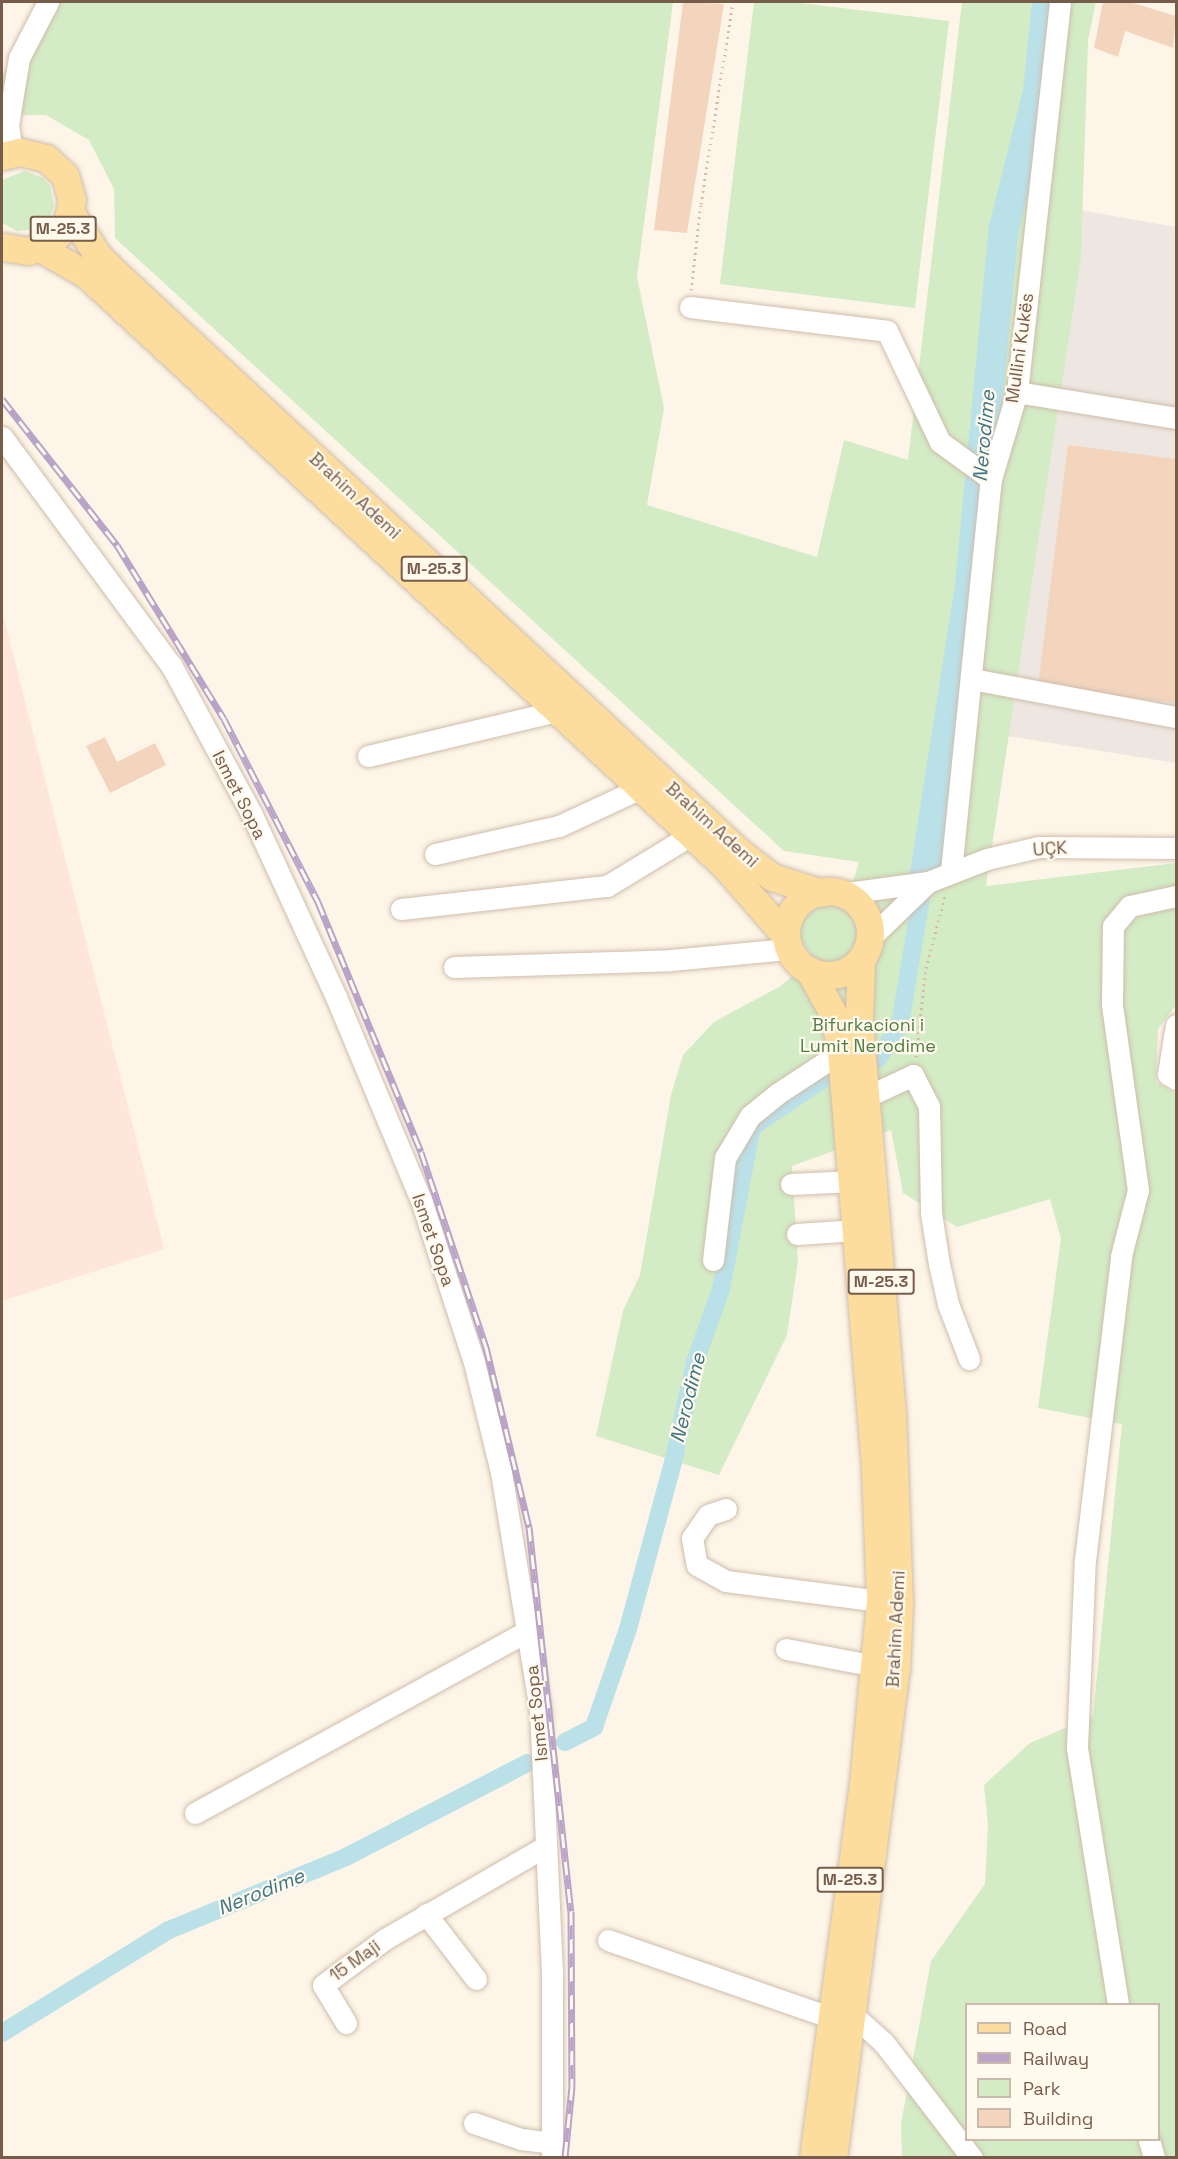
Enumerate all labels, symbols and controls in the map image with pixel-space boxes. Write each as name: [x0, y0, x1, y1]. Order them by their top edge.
road number: M-25.3: [28, 216, 98, 242]
street label: Mullini Kukës: [1002, 292, 1038, 404]
water label: Nerodime: [968, 389, 1000, 483]
street label: Brahim Ademi: [305, 448, 405, 544]
road number: M-25.3: [400, 556, 468, 582]
street label: Ismet Sopa: [207, 747, 271, 843]
street label: Brahim Ademi: [661, 778, 763, 872]
street label: UÇK: [1032, 837, 1068, 861]
park label: Bifurkacioni i Lumit Nerodime: [800, 1015, 936, 1058]
street label: Ismet Sopa: [407, 1191, 459, 1289]
road number: M-25.3: [846, 1269, 916, 1295]
water label: Nerodime: [665, 1351, 711, 1445]
street label: Brahim Ademi: [882, 1570, 910, 1688]
street label: Ismet Sopa: [521, 1664, 553, 1762]
water label: Nerodime: [214, 1864, 308, 1920]
road number: M-25.3: [816, 1867, 884, 1893]
street label: 15 Maji: [325, 1935, 385, 1987]
legend: [965, 2003, 1160, 2141]
text: Road: [1023, 2017, 1067, 2040]
text: Railway: [1023, 2047, 1089, 2070]
text: Park: [1023, 2077, 1060, 2100]
text: Building: [1023, 2107, 1093, 2130]

